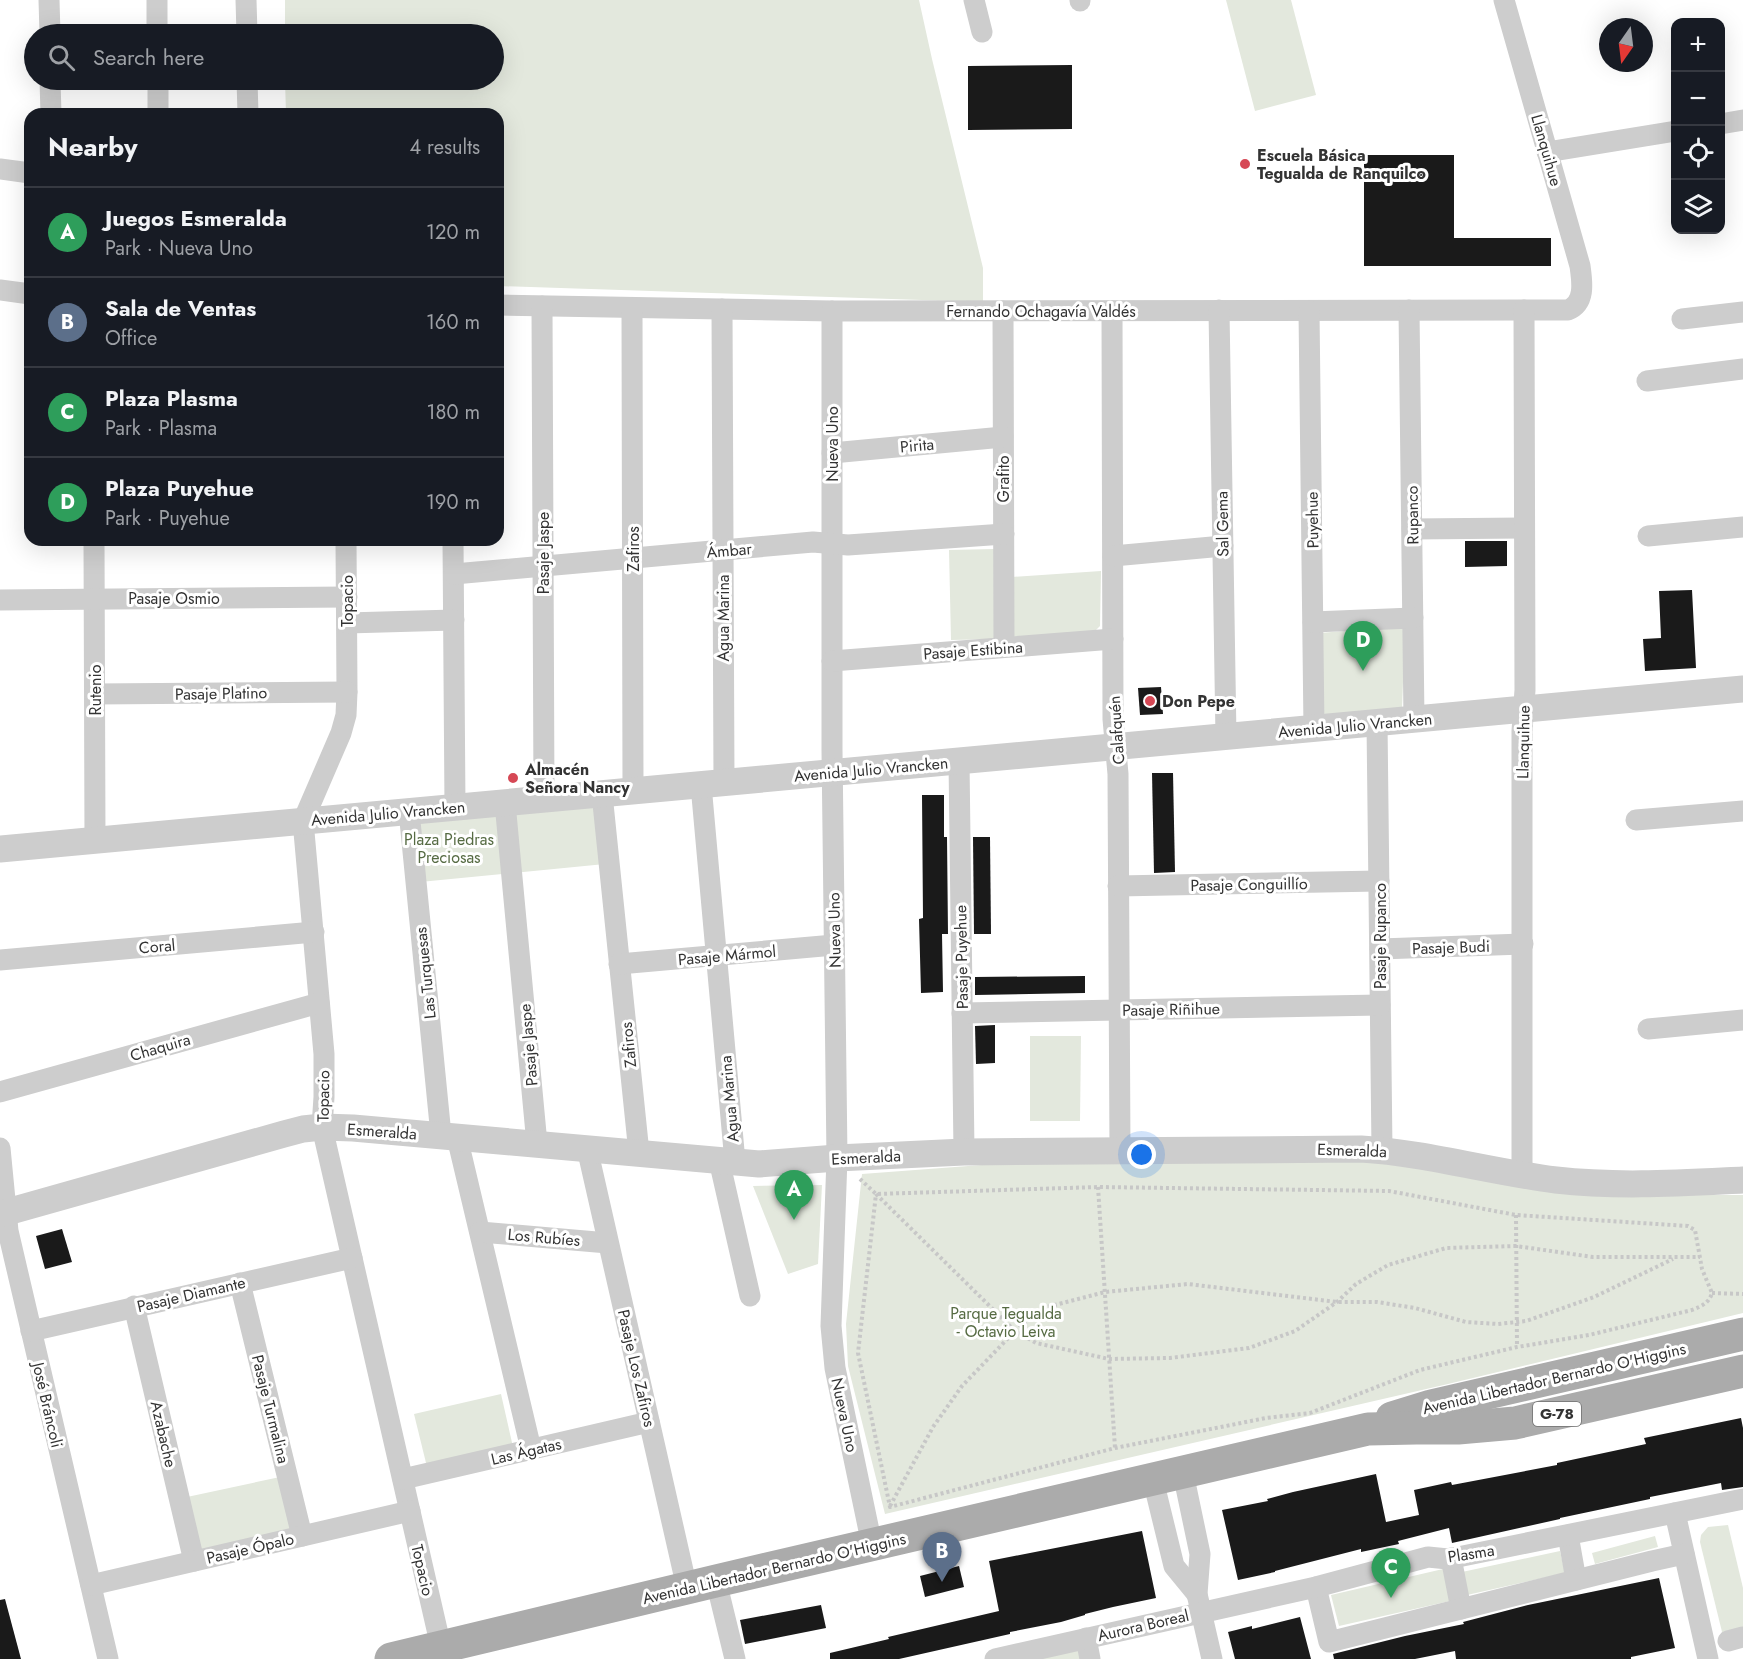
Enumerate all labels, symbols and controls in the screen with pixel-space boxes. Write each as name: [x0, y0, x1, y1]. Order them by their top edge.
north arrow: [1599, 18, 1653, 72]
map controls: [1671, 18, 1725, 234]
button: +: [1671, 18, 1725, 72]
search box: [24, 24, 504, 90]
icon: search: [45, 41, 78, 74]
text: Search here: [93, 41, 204, 73]
button: −: [1671, 72, 1725, 126]
street label: Llanquihue: [1525, 112, 1568, 189]
button: locate: [1671, 126, 1725, 180]
text: Nearby: [48, 128, 137, 166]
text: 4 results: [409, 133, 480, 162]
place label: Escuela Básica Tegualda de Ranquilco: [1257, 144, 1426, 185]
marker: Escuela Básica Tegualda de Ranquilco: [1238, 157, 1252, 171]
button: layers: [1671, 180, 1725, 234]
text: Juegos Esmeralda: [105, 202, 287, 234]
text: A: [60, 218, 75, 247]
text: 120 m: [426, 218, 480, 247]
text: Park · Nueva Uno: [105, 234, 253, 263]
text: Sala de Ventas: [105, 292, 256, 324]
street label: Fernando Ochagavía Valdés: [946, 300, 1136, 323]
text: B: [61, 308, 74, 337]
text: 160 m: [426, 308, 480, 337]
text: Office: [105, 324, 157, 353]
text: Plaza Plasma: [105, 382, 238, 414]
text: C: [60, 398, 75, 427]
text: 180 m: [426, 398, 480, 427]
street label: Nueva Uno: [821, 406, 844, 482]
text: Park · Plasma: [105, 414, 217, 443]
street label: Pirita: [899, 433, 935, 458]
street label: Grafito: [992, 455, 1015, 502]
text: Plaza Puyehue: [105, 472, 254, 504]
street label: Rupanco: [1400, 485, 1425, 545]
text: D: [60, 488, 75, 517]
text: 190 m: [426, 488, 480, 517]
street label: Sal Gema: [1210, 491, 1235, 557]
street label: Puyehue: [1301, 491, 1324, 549]
text: Park · Puyehue: [105, 504, 230, 533]
street label: Pasaje Jaspe: [532, 512, 555, 594]
street label: Zafiros: [622, 526, 645, 572]
street label: Ámbar: [705, 537, 753, 564]
street label: Topacio: [336, 575, 359, 627]
street label: Agua Marina: [712, 575, 735, 661]
street label: Pasaje Osmio: [128, 587, 220, 610]
pin: D: [1344, 622, 1382, 671]
street label: Pasaje Estibina: [922, 636, 1024, 665]
street label: Rutenio: [84, 664, 107, 715]
street label: Pasaje Platino: [175, 681, 268, 706]
place label: Don Pepe: [1162, 690, 1235, 713]
marker: Don Pepe: [1143, 694, 1157, 708]
street label: Calafquén: [1103, 695, 1130, 765]
street label: Llanquihue: [1511, 705, 1536, 779]
street label: Avenida Julio Vrancken: [1277, 707, 1433, 744]
street label: Avenida Julio Vrancken: [793, 751, 949, 788]
place label: Almacén Señora Nancy: [524, 758, 630, 799]
marker: Almacén Señora Nancy: [506, 771, 520, 785]
street label: Avenida Julio Vrancken: [310, 795, 466, 832]
park label: Plaza Piedras Preciosas: [404, 828, 494, 869]
street label: Pasaje Conguillío: [1190, 872, 1308, 897]
street label: Pasaje Rupanco: [1369, 883, 1392, 989]
street label: Nueva Uno: [822, 892, 847, 968]
street label: Pasaje Puyehue: [949, 905, 974, 1009]
street label: Las Turquesas: [409, 926, 442, 1020]
street label: Coral: [138, 933, 176, 960]
street label: Pasaje Budi: [1412, 935, 1490, 960]
street label: Pasaje Mármol: [677, 940, 777, 971]
street label: Pasaje Riñihue: [1122, 997, 1220, 1022]
street label: Pasaje Jaspe: [513, 1003, 544, 1087]
street label: Zafiros: [615, 1021, 642, 1069]
street label: Chaquira: [127, 1028, 193, 1067]
street label: Agua Marina: [714, 1055, 745, 1143]
street label: Topacio: [312, 1070, 335, 1122]
street label: Esmeralda: [346, 1118, 418, 1145]
street label: Esmeralda: [1317, 1138, 1387, 1163]
your location: [1127, 1140, 1156, 1169]
street label: Esmeralda: [831, 1144, 901, 1171]
pin: A: [774, 1170, 814, 1220]
street label: Los Rubíes: [507, 1223, 581, 1252]
street label: Pasaje Diamante: [135, 1271, 248, 1318]
park label: Parque Tegualda - Octavio Leiva: [950, 1302, 1062, 1343]
street label: Pasaje Los Zafiros: [612, 1307, 661, 1429]
street label: Avenida Libertador Bernardo O'Higgins: [1420, 1337, 1688, 1420]
street label: Pasaje Turmalina: [246, 1352, 295, 1466]
street label: José Bráncoli: [26, 1358, 68, 1450]
street label: Nueva Uno: [825, 1376, 864, 1455]
street label: Azabache: [145, 1399, 182, 1470]
road number: G-78: [1533, 1402, 1581, 1426]
street label: Las Ágatas: [489, 1432, 564, 1471]
street label: Pasaje Ópalo: [204, 1527, 296, 1570]
street label: Avenida Libertador Bernardo O'Higgins: [640, 1527, 908, 1610]
pin: B: [922, 1532, 962, 1582]
street label: Plasma: [1446, 1538, 1496, 1569]
street label: Topacio: [405, 1542, 440, 1598]
pin: C: [1372, 1548, 1410, 1598]
street label: Aurora Boreal: [1095, 1604, 1191, 1647]

